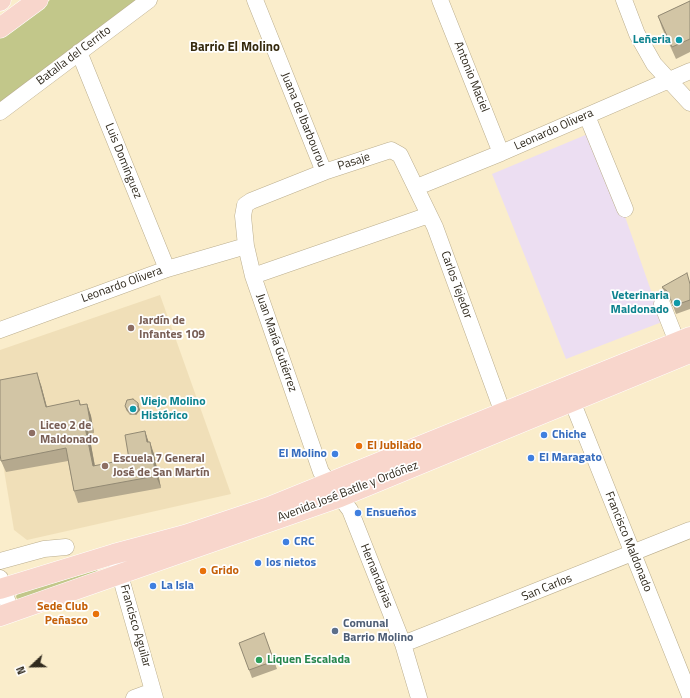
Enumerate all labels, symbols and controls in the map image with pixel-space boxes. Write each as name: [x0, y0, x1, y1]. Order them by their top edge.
street label: Batalla del Cerrito: [34, 23, 114, 89]
place label: Leñeria: [633, 33, 671, 47]
marker: Leñeria: [674, 35, 684, 45]
district label: Barrio El Molino: [190, 40, 280, 56]
street label: Antonio Maciel: [450, 40, 492, 114]
street label: Juana de Ibarbourou: [277, 70, 329, 170]
street label: Leonardo Olivera: [512, 106, 596, 154]
street label: Luis Domínguez: [101, 121, 145, 201]
street label: Pasaje: [336, 150, 372, 174]
street label: Carlos Tejedor: [437, 249, 475, 321]
street label: Leonardo Olivera: [80, 264, 164, 306]
place label: Veterinaria Maldonado: [611, 289, 669, 317]
street label: Juan María Gutiérrez: [252, 292, 300, 394]
marker: Veterinaria Maldonado: [672, 298, 682, 308]
place label: Jardín de Infantes 109: [139, 314, 205, 342]
marker: Jardín de Infantes 109: [126, 323, 136, 333]
place label: Viejo Molino Histórico: [141, 395, 206, 423]
marker: Viejo Molino Histórico: [128, 404, 138, 414]
place label: Liceo 2 de Maldonado: [40, 419, 98, 447]
marker: Liceo 2 de Maldonado: [27, 428, 37, 438]
place label: Chiche: [552, 428, 586, 442]
marker: Chiche: [539, 430, 549, 440]
place label: El Jubilado: [367, 439, 422, 453]
marker: El Jubilado: [354, 441, 364, 451]
place label: El Molino: [279, 447, 327, 461]
marker: El Molino: [330, 449, 340, 459]
place label: El Maragato: [539, 451, 602, 465]
place label: Escuela 7 General José de San Martín: [113, 452, 210, 480]
marker: El Maragato: [526, 453, 536, 463]
street label: Avenida José Batlle y Ordóñez: [276, 458, 420, 526]
marker: Escuela 7 General José de San Martín: [100, 461, 110, 471]
street label: Francisco Maldonado: [601, 490, 655, 594]
place label: Ensueños: [366, 506, 416, 520]
marker: Ensueños: [353, 508, 363, 518]
place label: CRC: [294, 535, 314, 549]
marker: CRC: [281, 537, 291, 547]
street label: Hernandarias: [357, 542, 395, 610]
place label: los nietos: [266, 556, 316, 570]
marker: los nietos: [253, 558, 263, 568]
place label: Grido: [211, 564, 239, 578]
marker: Grido: [198, 566, 208, 576]
street label: San Carlos: [520, 571, 574, 605]
place label: La Isla: [161, 579, 194, 593]
marker: La Isla: [148, 581, 158, 591]
street label: Francisco Aguilar: [116, 583, 154, 669]
place label: Sede Club Peñasco: [37, 600, 88, 628]
marker: Sede Club Peñasco: [91, 609, 101, 619]
place label: Comunal Barrio Molino: [343, 617, 413, 645]
marker: Comunal Barrio Molino: [330, 626, 340, 636]
north arrow: [12, 646, 52, 686]
place label: Liquen Escalada: [267, 653, 350, 667]
marker: Liquen Escalada: [254, 655, 264, 665]
text: N: [12, 664, 30, 677]

